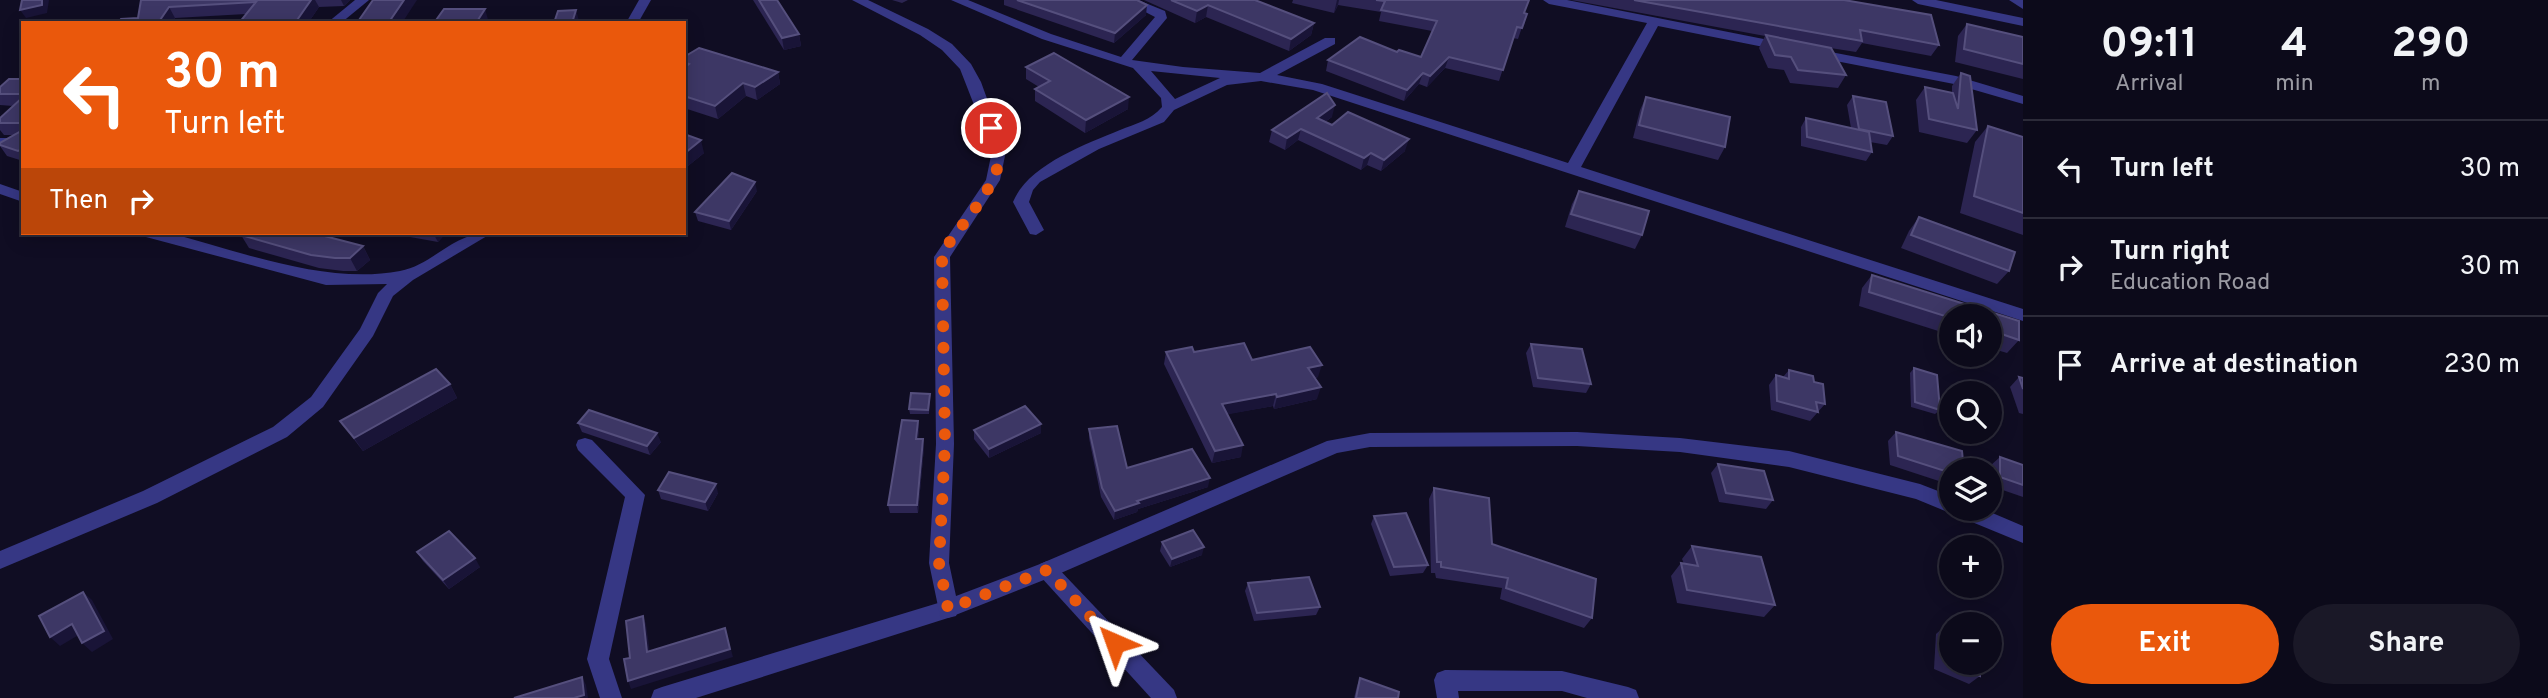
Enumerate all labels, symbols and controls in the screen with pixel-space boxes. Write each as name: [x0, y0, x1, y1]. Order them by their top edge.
text: 09:11: [2101, 19, 2198, 72]
text: 4: [2281, 19, 2308, 72]
text: 290: [2391, 19, 2470, 72]
text: 30 m: [164, 44, 280, 106]
icon: left: [49, 49, 140, 140]
text: Arrival: [2115, 70, 2183, 99]
text: min: [2275, 70, 2314, 99]
text: m: [2421, 70, 2441, 99]
pin: [961, 98, 1021, 158]
text: Turn left: [164, 105, 285, 145]
icon: arrive: [972, 109, 1010, 147]
icon: left: [2051, 150, 2089, 188]
text: Turn left: [2110, 153, 2214, 186]
text: 30 m: [2460, 153, 2520, 186]
icon: right: [122, 182, 160, 220]
text: Then: [49, 185, 108, 218]
text: Turn right: [2110, 236, 2230, 269]
icon: right: [2051, 248, 2089, 286]
text: 30 m: [2460, 251, 2520, 284]
text: Education Road: [2110, 269, 2270, 298]
map controls: [1939, 304, 2002, 675]
button: sound: [1939, 304, 2002, 367]
icon: arrive: [2051, 346, 2089, 384]
text: Arrive at destination: [2110, 349, 2358, 382]
text: 230 m: [2444, 349, 2520, 382]
button: search: [1939, 381, 2002, 444]
button: layers: [1939, 458, 2002, 521]
button: +: [1939, 535, 2002, 598]
button: Exit: [2051, 604, 2279, 684]
button: Share: [2293, 604, 2520, 684]
position arrow: [1078, 606, 1152, 680]
button: −: [1939, 612, 2002, 675]

